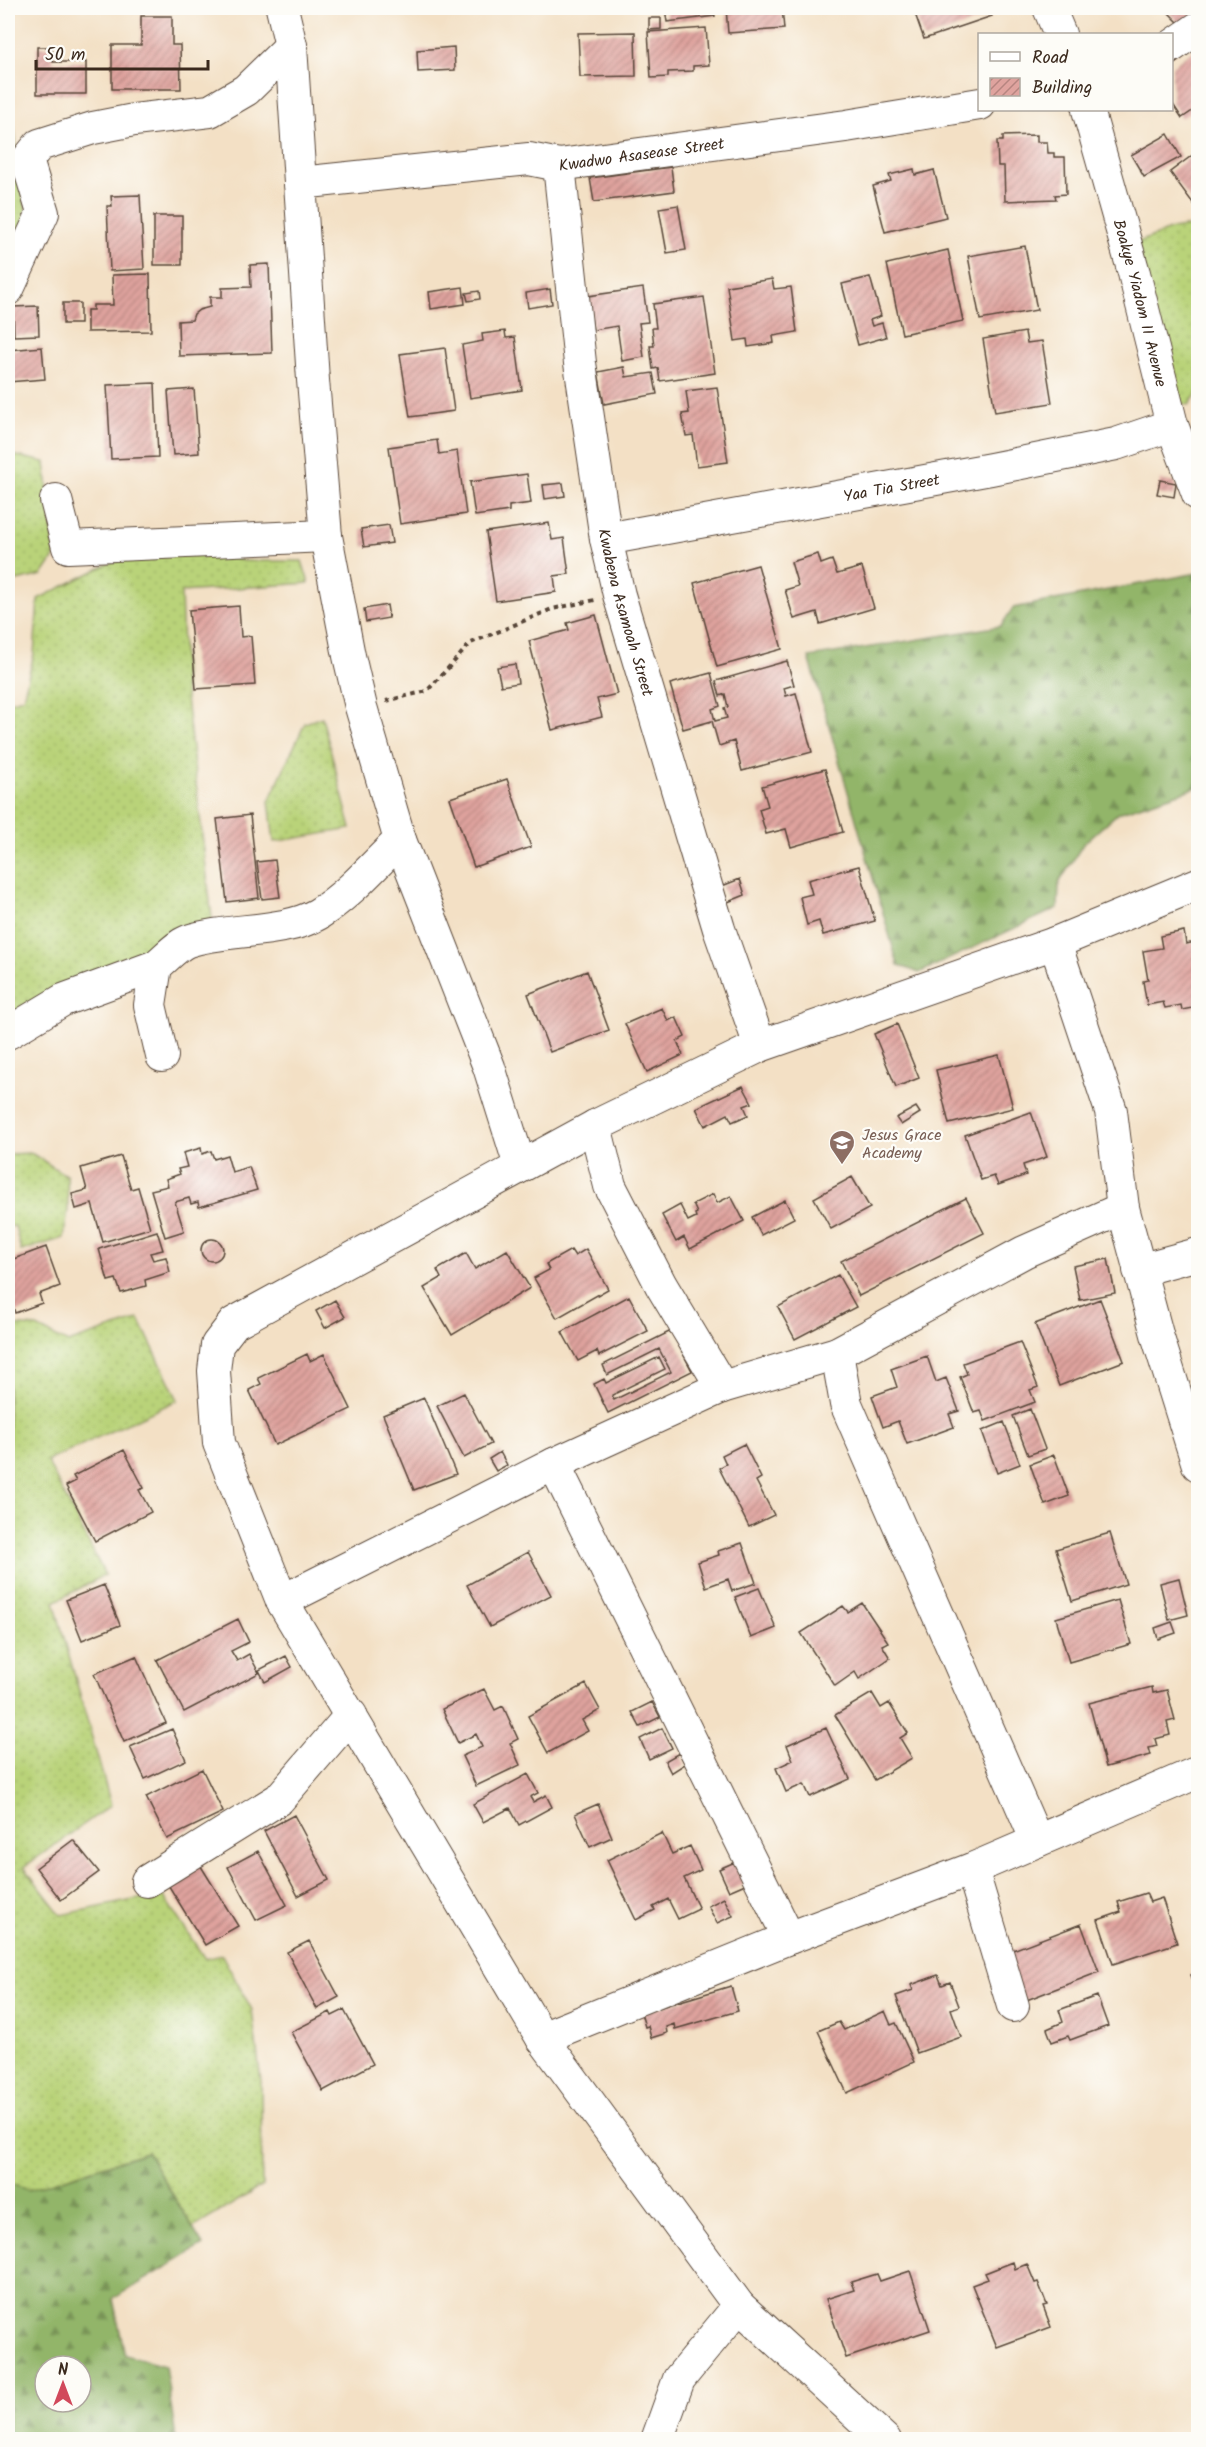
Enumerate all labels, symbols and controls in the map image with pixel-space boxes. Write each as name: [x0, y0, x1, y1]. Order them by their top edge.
scale bar: [36, 33, 208, 71]
legend: [978, 33, 1173, 111]
text: 50 m: [45, 41, 85, 70]
text: Road: [1032, 44, 1069, 73]
text: Building: [1032, 74, 1092, 103]
street label: Kwadwo Asasease Street: [557, 132, 727, 179]
street label: Boakye Yiadom II Avenue: [1105, 217, 1173, 390]
street label: Yaa Tia Street: [841, 467, 943, 510]
street label: Kwabena Asamoah Street: [591, 527, 660, 700]
place label: Jesus Grace Academy: [862, 1123, 941, 1166]
school or university icon: Jesus Grace Academy: [827, 1128, 857, 1166]
north arrow: [33, 2354, 93, 2414]
text: N: [58, 2358, 68, 2383]

